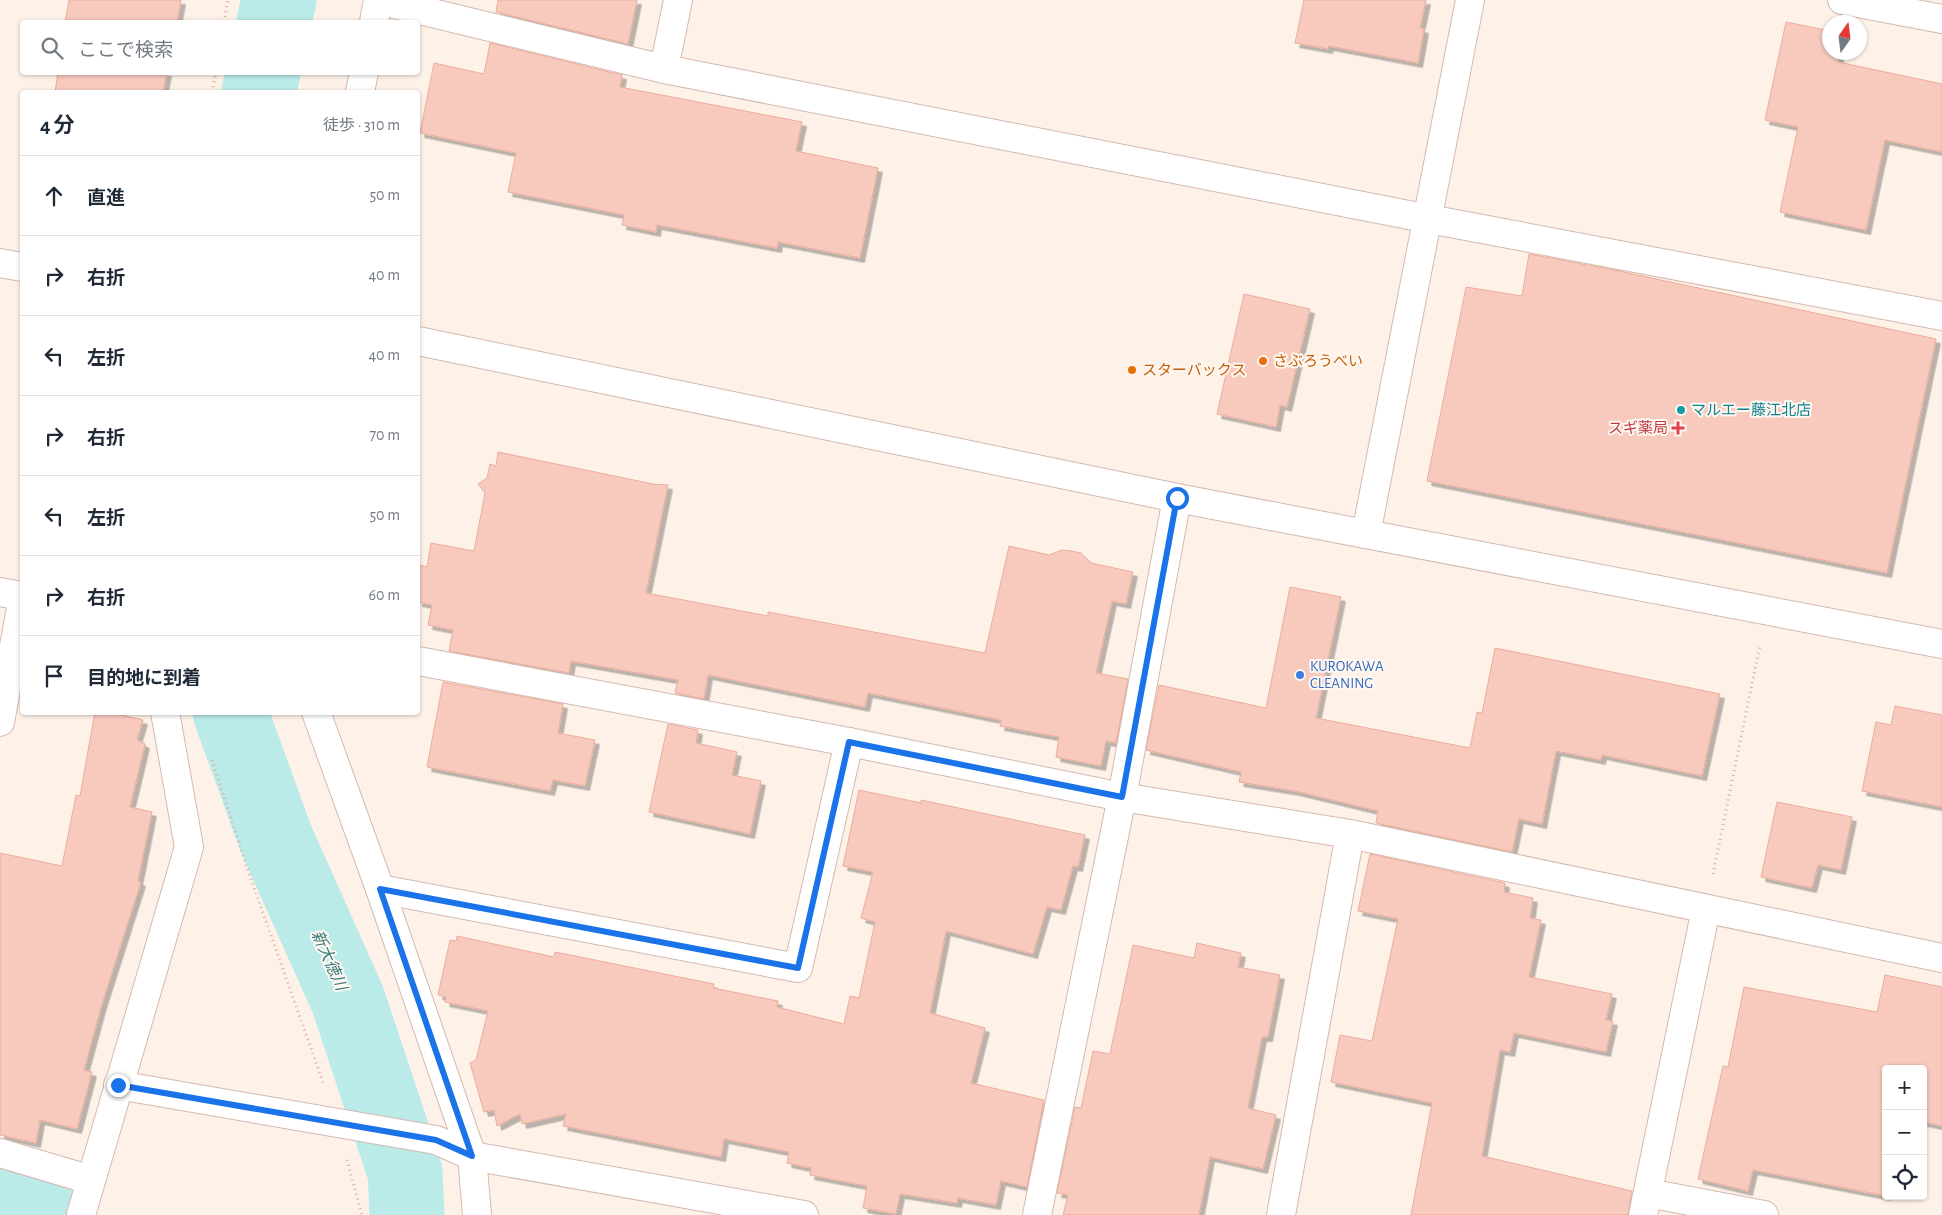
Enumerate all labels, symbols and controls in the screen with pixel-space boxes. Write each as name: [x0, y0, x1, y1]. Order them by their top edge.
north arrow: [1822, 15, 1867, 60]
search box: [20, 20, 420, 75]
icon: search: [38, 34, 66, 62]
text: ここで検索: [78, 41, 173, 60]
text: 4 分: [40, 115, 75, 136]
text: 徒歩 · 310 m: [323, 117, 400, 133]
icon: ahead: [40, 182, 68, 210]
text: 50 m: [369, 187, 400, 203]
text: 直進: [87, 189, 125, 208]
icon: right: [40, 262, 68, 290]
text: 40 m: [368, 267, 400, 283]
text: 右折: [87, 269, 125, 288]
icon: left: [40, 342, 68, 370]
text: 40 m: [368, 347, 400, 363]
text: 左折: [87, 349, 125, 368]
place label: さぶろうべい: [1273, 354, 1363, 369]
marker: さぶろうべい: [1257, 355, 1269, 367]
place label: スターバックス: [1142, 362, 1246, 378]
marker: スターバックス: [1126, 364, 1138, 376]
place label: マルエー藤江北店: [1691, 401, 1811, 418]
marker: マルエー藤江北店: [1675, 404, 1687, 416]
place label: スギ薬局: [1608, 420, 1668, 436]
icon: right: [40, 422, 68, 450]
marker: スギ薬局: [1672, 422, 1684, 434]
text: 70 m: [369, 427, 400, 443]
text: 右折: [87, 429, 125, 448]
route start: [1166, 487, 1189, 510]
icon: left: [40, 502, 68, 530]
text: 50 m: [369, 507, 400, 523]
text: 左折: [87, 509, 125, 528]
icon: right: [40, 582, 68, 610]
text: 60 m: [369, 587, 400, 603]
text: 右折: [87, 589, 125, 608]
place label: KUROKAWA CLEANING: [1310, 659, 1384, 691]
icon: arrive: [40, 662, 68, 690]
text: 目的地に到着: [87, 669, 201, 688]
marker: KUROKAWA CLEANING: [1294, 669, 1306, 681]
water label: 新大徳川: [309, 928, 351, 995]
map controls: [1882, 1065, 1927, 1200]
button: +: [1882, 1065, 1927, 1110]
route end: [107, 1074, 130, 1097]
button: −: [1882, 1110, 1927, 1155]
button: locate: [1882, 1155, 1927, 1200]

